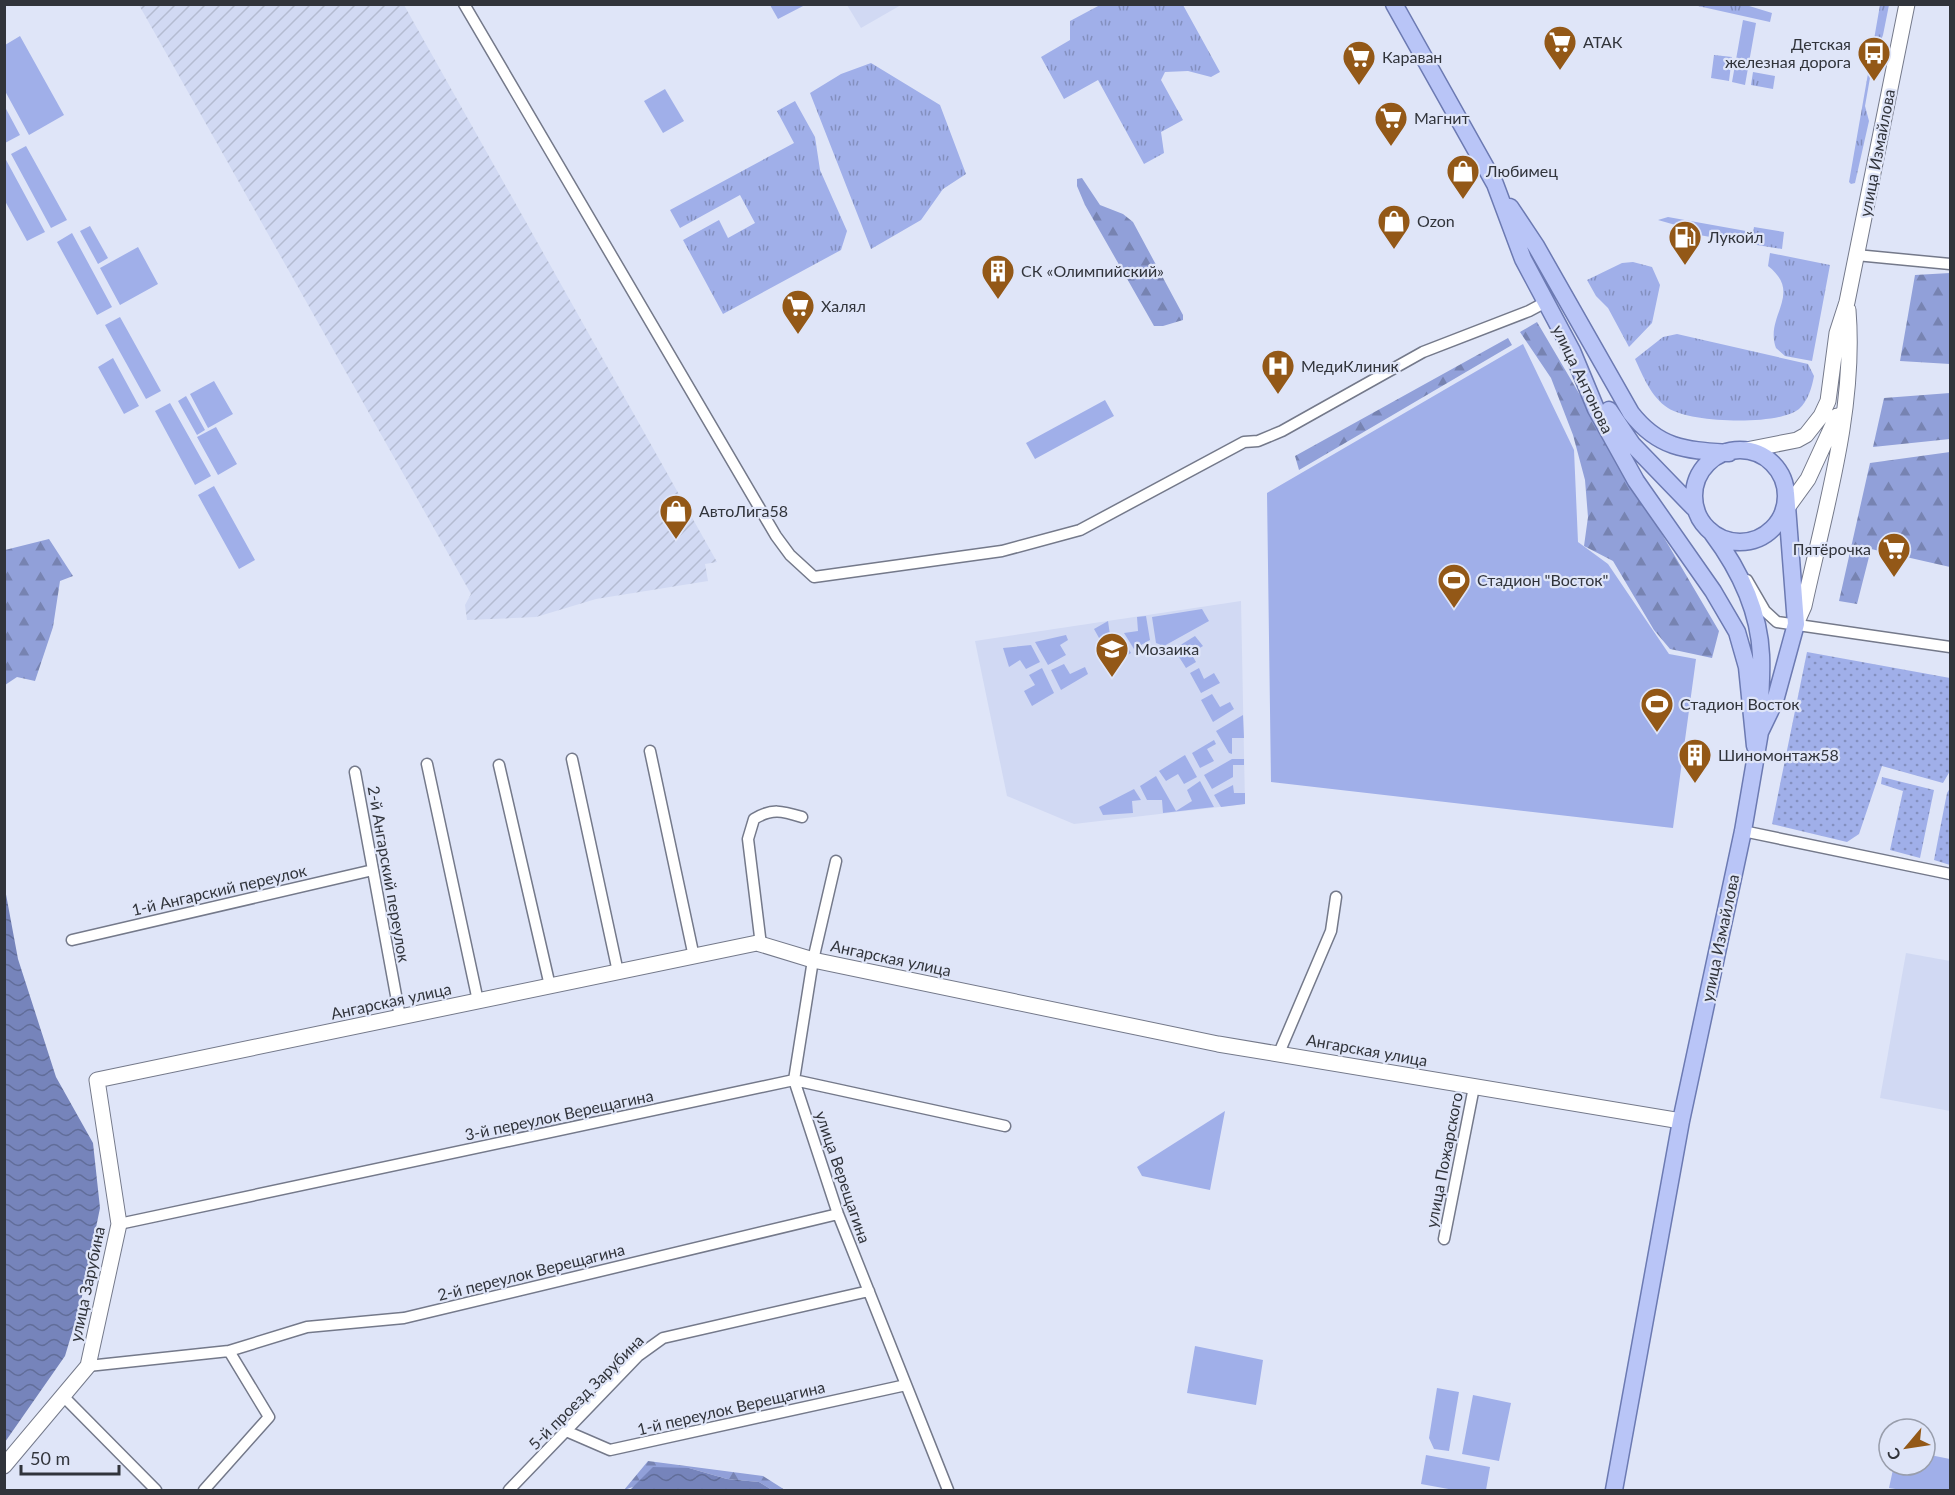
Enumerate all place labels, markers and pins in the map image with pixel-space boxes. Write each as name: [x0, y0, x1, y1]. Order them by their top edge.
supermarket icon: АТАК: [1542, 24, 1578, 71]
place label: АТАК: [1583, 32, 1623, 51]
place label: Детская железная дорога: [1725, 34, 1851, 71]
bus stop icon: Детская железная дорога: [1856, 35, 1892, 82]
supermarket icon: Караван: [1341, 39, 1377, 86]
place label: Караван: [1382, 47, 1442, 66]
supermarket icon: Магнит: [1373, 100, 1409, 147]
place label: Магнит: [1414, 108, 1470, 127]
shop icon: Любимец: [1445, 153, 1481, 200]
place label: Любимец: [1485, 161, 1558, 180]
shop icon: Ozon: [1376, 203, 1412, 250]
place label: Ozon: [1417, 211, 1455, 230]
fuel station icon: Лукойл: [1667, 219, 1703, 266]
place label: Лукойл: [1707, 227, 1763, 246]
building icon: СК «Олимпийский»: [980, 253, 1016, 300]
place label: СК «Олимпийский»: [1021, 261, 1164, 280]
supermarket icon: Халял: [780, 288, 816, 335]
place label: Халял: [821, 296, 866, 315]
hospital icon: МедиКлиник: [1260, 348, 1296, 395]
place label: МедиКлиник: [1301, 356, 1400, 375]
shop icon: АвтоЛига58: [658, 493, 694, 540]
place label: АвтоЛига58: [699, 501, 788, 520]
supermarket icon: Пятёрочка: [1876, 531, 1912, 578]
place label: Пятёрочка: [1793, 539, 1871, 558]
sports icon: Стадион "Восток": [1436, 562, 1472, 609]
place label: Стадион "Восток": [1477, 570, 1609, 589]
school or university icon: Мозаика: [1094, 631, 1130, 678]
place label: Мозаика: [1135, 639, 1199, 658]
sports icon: Стадион Восток: [1639, 686, 1675, 733]
place label: Стадион Восток: [1680, 694, 1800, 713]
building icon: Шиномонтаж58: [1677, 737, 1713, 784]
place label: Шиномонтаж58: [1718, 745, 1839, 764]

